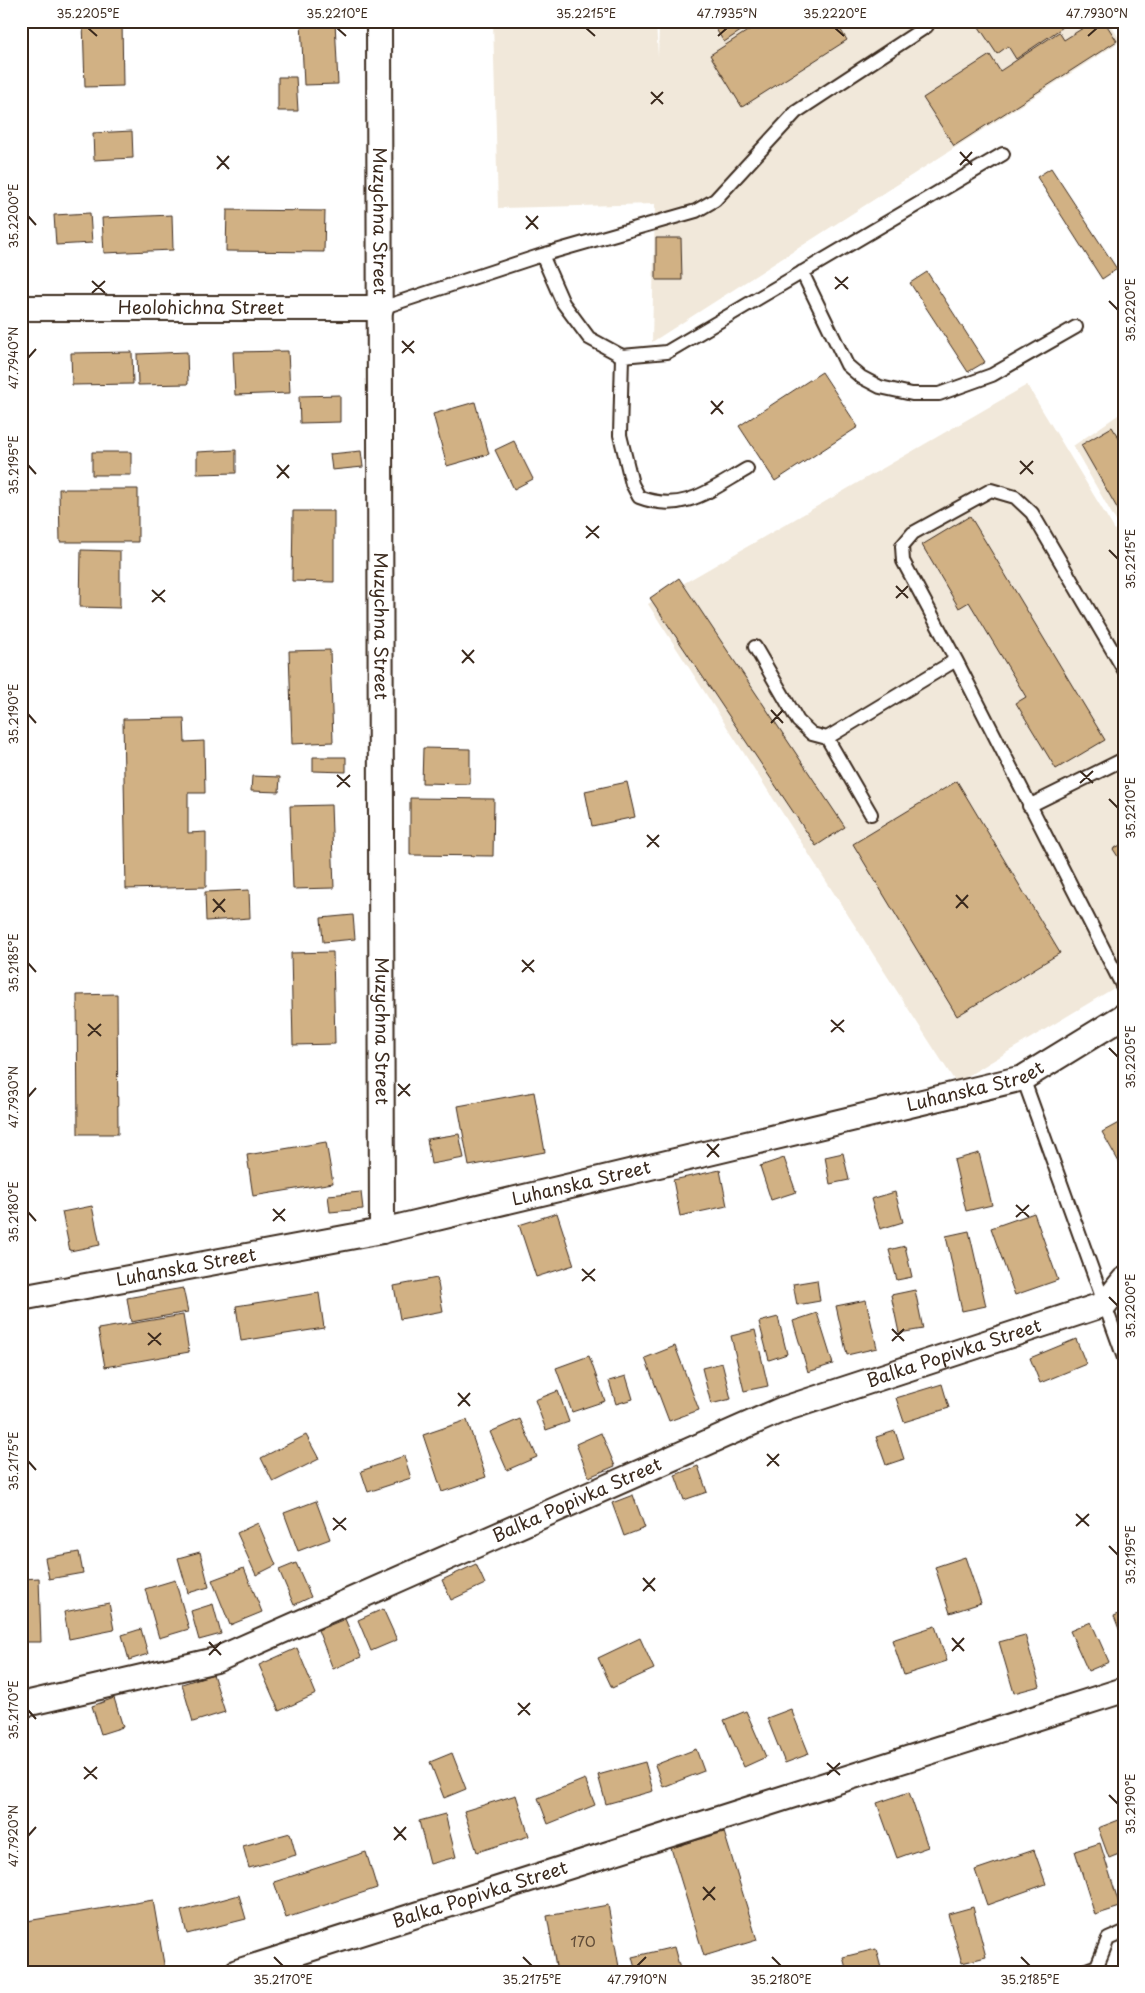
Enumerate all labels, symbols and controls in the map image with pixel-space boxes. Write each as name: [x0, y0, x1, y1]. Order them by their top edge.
text: 35.2205°E: [56, 4, 120, 22]
text: 35.2210°E: [306, 4, 368, 22]
text: 35.2215°E: [556, 4, 616, 22]
text: 47.7935°N: [697, 4, 757, 22]
text: 35.2220°E: [803, 4, 867, 22]
text: 47.7930°N: [1066, 4, 1128, 22]
street label: Muzychna Street: [367, 147, 395, 295]
text: 35.2200°E: [4, 184, 22, 248]
text: 35.2220°E: [1121, 278, 1139, 342]
street label: Heolohichna Street: [118, 293, 284, 320]
text: 47.7940°N: [4, 327, 22, 389]
text: 35.2195°E: [4, 435, 22, 495]
text: 35.2215°E: [1121, 529, 1139, 589]
street label: Muzychna Street: [368, 552, 396, 700]
text: 35.2190°E: [4, 683, 22, 745]
text: 35.2210°E: [1121, 777, 1139, 839]
text: 35.2185°E: [4, 933, 22, 993]
street label: Muzychna Street: [369, 957, 397, 1105]
text: 35.2205°E: [1121, 1025, 1139, 1089]
street label: Luhanska Street: [904, 1053, 1049, 1117]
text: 47.7930°N: [4, 1066, 22, 1128]
street label: Luhanska Street: [509, 1152, 653, 1212]
text: 35.2180°E: [4, 1181, 22, 1243]
street label: Luhanska Street: [114, 1240, 258, 1292]
text: 35.2200°E: [1121, 1274, 1139, 1338]
street label: Balka Popivka Street: [863, 1311, 1044, 1393]
text: 35.2175°E: [4, 1431, 22, 1491]
street label: Balka Popivka Street: [488, 1450, 665, 1548]
text: 35.2195°E: [1121, 1525, 1139, 1585]
text: 35.2170°E: [4, 1680, 22, 1740]
text: 35.2190°E: [1121, 1773, 1139, 1835]
text: 47.7920°N: [4, 1805, 22, 1867]
street label: Balka Popivka Street: [389, 1853, 571, 1934]
house number: 170: [570, 1929, 596, 1952]
text: 35.2170°E: [253, 1970, 313, 1988]
text: 35.2175°E: [502, 1970, 562, 1988]
text: 47.7910°N: [607, 1970, 667, 1988]
text: 35.2180°E: [750, 1970, 812, 1988]
text: 35.2185°E: [1000, 1970, 1060, 1988]

